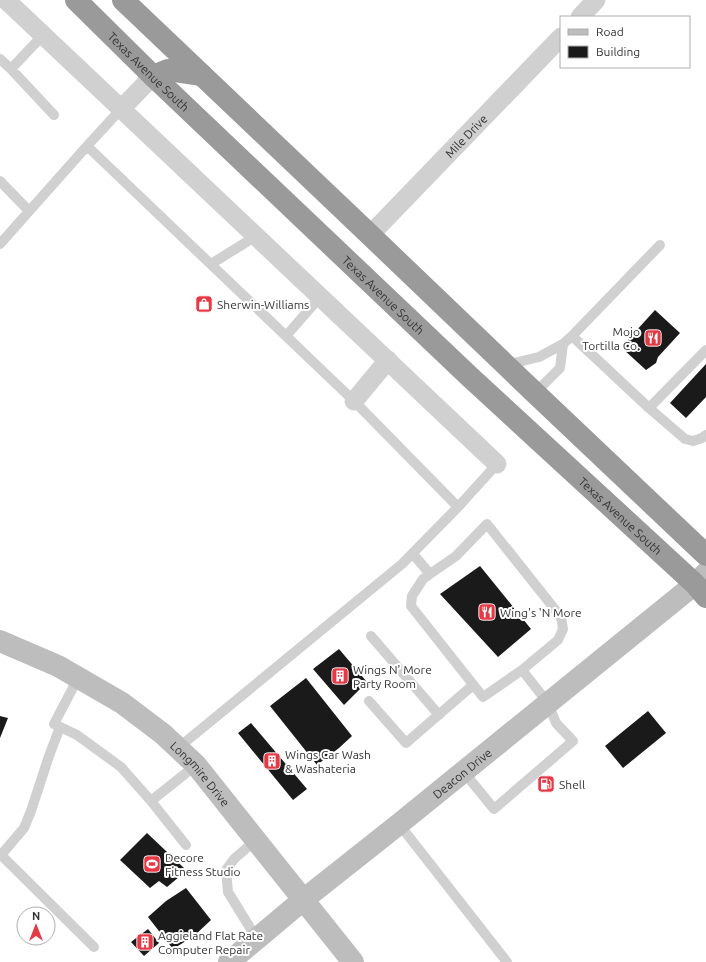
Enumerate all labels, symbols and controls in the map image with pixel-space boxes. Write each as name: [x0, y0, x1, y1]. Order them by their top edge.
legend: [560, 16, 690, 68]
text: Road: [596, 25, 624, 38]
street label: Texas Avenue South: [106, 29, 192, 114]
text: Building: [596, 45, 640, 58]
street label: Mile Drive: [442, 112, 489, 160]
street label: Texas Avenue South: [340, 253, 427, 337]
shop icon: Sherwin-Williams: [194, 294, 214, 314]
place label: Sherwin-Williams: [217, 298, 309, 311]
place label: Mojo Tortilla Co.: [582, 325, 640, 352]
restaurant icon: Mojo Tortilla Co.: [643, 328, 663, 348]
street label: Texas Avenue South: [577, 474, 665, 557]
restaurant icon: Wing's 'N More: [477, 602, 497, 622]
place label: Wing's 'N More: [500, 606, 582, 619]
place label: Wings N' More Party Room: [353, 663, 432, 690]
building icon: Wings N' More Party Room: [330, 666, 350, 686]
street label: Longmire Drive: [168, 738, 233, 809]
street label: Deacon Drive: [430, 745, 494, 801]
place label: Wings Car Wash & Washateria: [285, 748, 371, 775]
building icon: Wings Car Wash & Washateria: [262, 751, 282, 771]
fuel station icon: Shell: [536, 774, 556, 794]
place label: Shell: [559, 778, 585, 791]
place label: Decore Fitness Studio: [165, 851, 240, 878]
sports icon: Decore Fitness Studio: [142, 854, 162, 874]
north arrow: [16, 906, 56, 946]
text: N: [32, 910, 40, 922]
place label: Aggieland Flat Rate Computer Repair: [158, 929, 263, 956]
building icon: Aggieland Flat Rate Computer Repair: [135, 932, 155, 952]

